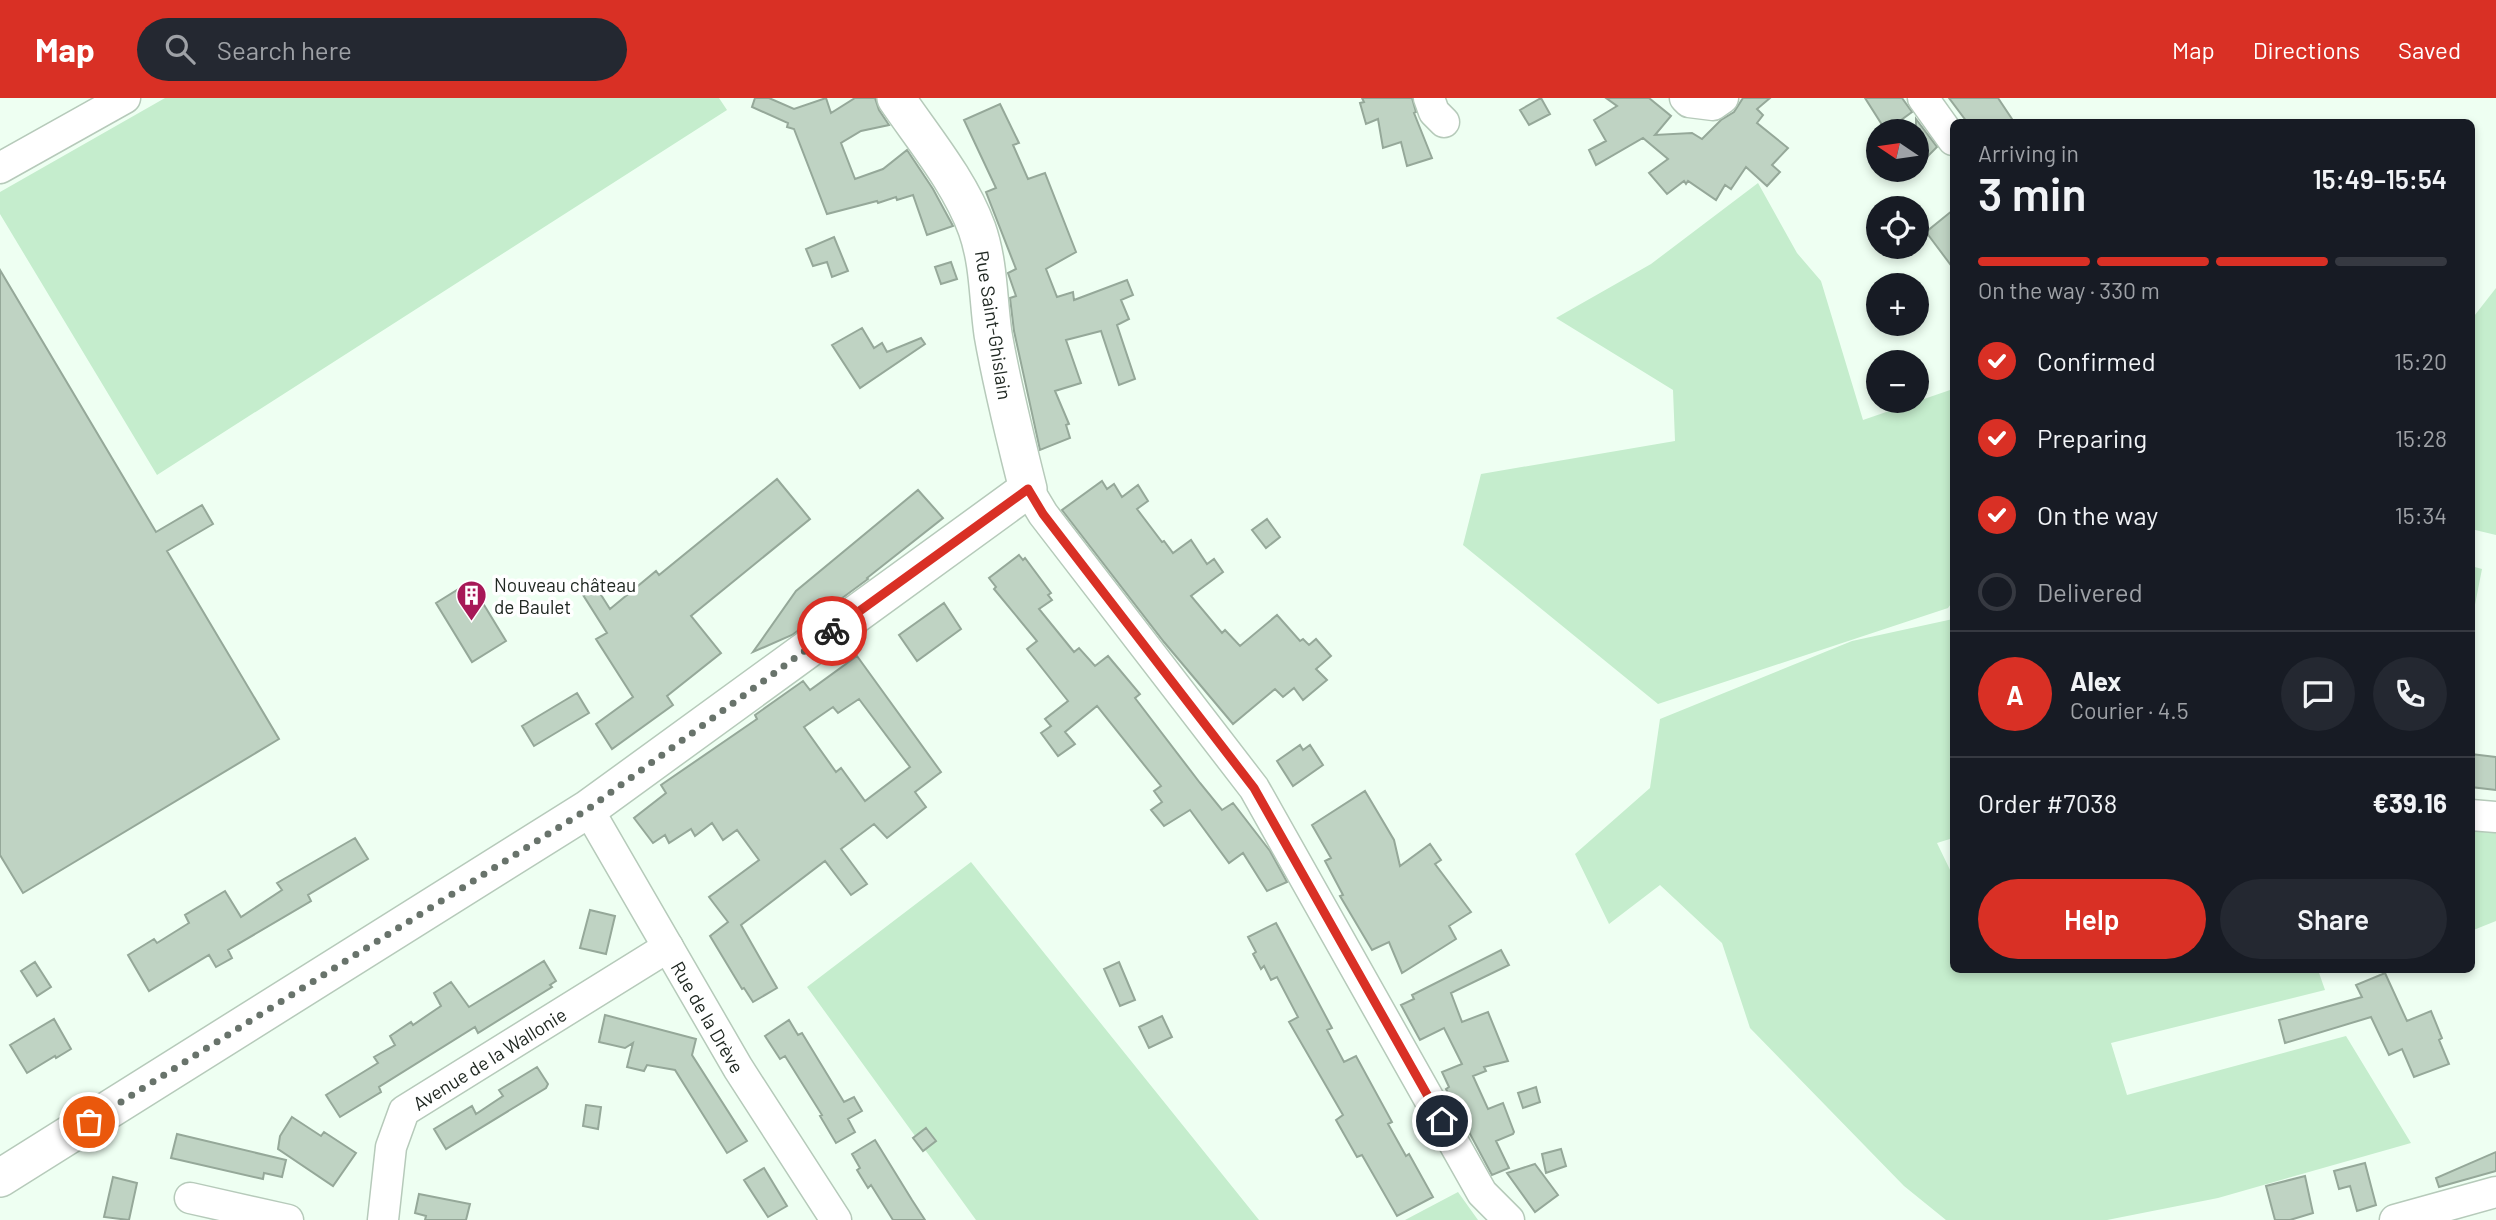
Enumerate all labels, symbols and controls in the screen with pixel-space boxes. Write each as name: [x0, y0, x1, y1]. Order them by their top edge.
search box: [137, 18, 627, 81]
text: Map: [35, 29, 95, 69]
icon: search: [161, 30, 199, 68]
text: Search here: [217, 34, 352, 65]
text: Map: [2172, 35, 2215, 64]
text: Directions: [2253, 35, 2360, 64]
text: Saved: [2398, 35, 2461, 64]
north arrow: [1866, 119, 1928, 182]
map controls: [1866, 119, 1929, 413]
text: Arriving in: [1978, 139, 2079, 167]
text: 15:49–15:54: [2313, 163, 2447, 194]
text: 3 min: [1978, 165, 2087, 220]
button: locate: [1866, 196, 1929, 259]
street label: Rue Saint-Ghislain: [971, 249, 1017, 401]
button: +: [1866, 273, 1929, 336]
text: On the way · 330 m: [1978, 276, 2160, 304]
icon: check: [1978, 342, 2016, 380]
text: Confirmed: [2037, 345, 2156, 376]
text: 15:20: [2394, 347, 2447, 375]
button: −: [1866, 350, 1929, 413]
icon: check: [1978, 419, 2016, 457]
text: Preparing: [2037, 422, 2147, 453]
text: 15:28: [2395, 424, 2447, 452]
icon: check: [1978, 496, 2016, 534]
text: On the way: [2037, 499, 2158, 530]
text: 15:34: [2395, 501, 2447, 529]
place label: Nouveau château de Baulet: [494, 573, 636, 618]
text: Delivered: [2037, 576, 2143, 607]
building icon: Nouveau château de Baulet: [454, 578, 488, 622]
courier: [797, 596, 867, 666]
icon: bike: [813, 612, 851, 650]
button: chat: [2281, 657, 2355, 731]
button: phone: [2373, 657, 2447, 731]
text: Alex: [2070, 665, 2121, 696]
text: A: [2006, 679, 2024, 710]
text: Courier · 4.5: [2070, 696, 2189, 724]
text: Order #7038: [1978, 787, 2117, 818]
text: €39.16: [2372, 787, 2447, 818]
button: Help: [1978, 879, 2206, 959]
button: Share: [2220, 879, 2447, 959]
street label: Rue de la Drève: [667, 957, 750, 1077]
street label: Avenue de la Wallonie: [408, 1002, 570, 1114]
pin: [1412, 1091, 1472, 1151]
pin: [59, 1092, 119, 1152]
icon: home: [1423, 1102, 1461, 1140]
icon: bag: [70, 1103, 108, 1141]

